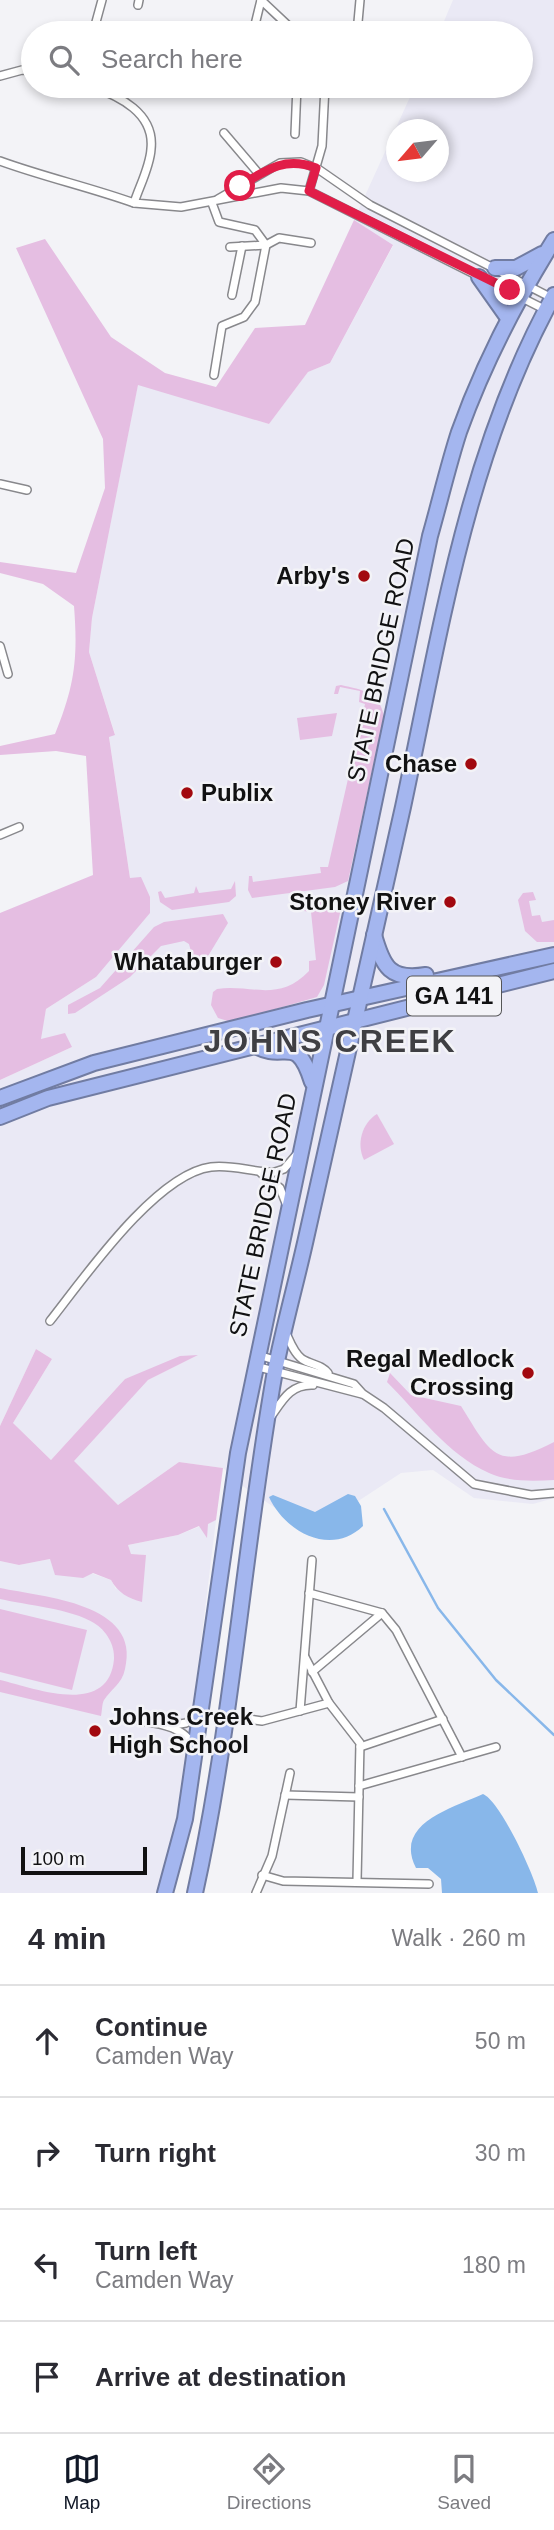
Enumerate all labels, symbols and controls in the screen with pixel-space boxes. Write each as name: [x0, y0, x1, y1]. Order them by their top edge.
search box: [21, 21, 533, 98]
icon: search: [45, 41, 83, 79]
text: Search here: [101, 44, 243, 74]
north arrow: [386, 119, 449, 182]
route start: [224, 170, 255, 201]
route end: [494, 274, 525, 305]
street label: STATE BRIDGE ROAD: [341, 536, 420, 784]
place label: Arby's: [276, 562, 350, 589]
marker: Arby's: [356, 568, 372, 584]
place label: Chase: [385, 750, 457, 777]
marker: Chase: [463, 756, 479, 772]
place label: Publix: [201, 779, 274, 806]
marker: Publix: [179, 785, 195, 801]
place label: Stoney River: [289, 888, 436, 915]
marker: Stoney River: [442, 894, 458, 910]
place label: Whataburger: [114, 948, 262, 975]
marker: Whataburger: [268, 954, 284, 970]
road number: GA 141: [407, 976, 501, 1015]
district label: JOHNS CREEK: [203, 1023, 457, 1059]
street label: STATE BRIDGE ROAD: [223, 1091, 302, 1339]
place label: Regal Medlock Crossing: [346, 1345, 515, 1400]
marker: Regal Medlock Crossing: [520, 1365, 536, 1381]
place label: Johns Creek High School: [109, 1703, 254, 1758]
marker: Johns Creek High School: [87, 1723, 103, 1739]
scale bar: [21, 1844, 147, 1876]
text: 100 m: [32, 1848, 85, 1869]
text: 4 min: [28, 1922, 106, 1955]
text: Walk · 260 m: [391, 1925, 526, 1951]
text: Continue: [95, 2012, 208, 2042]
icon: ahead: [28, 2022, 66, 2060]
text: 50 m: [475, 2028, 526, 2054]
text: Camden Way: [95, 2043, 233, 2069]
icon: right: [28, 2134, 66, 2172]
text: Turn right: [95, 2138, 216, 2168]
text: 30 m: [475, 2140, 526, 2166]
text: Turn left: [95, 2236, 197, 2266]
icon: left: [28, 2246, 66, 2284]
text: 180 m: [462, 2252, 526, 2278]
text: Camden Way: [95, 2267, 233, 2293]
icon: arrive: [28, 2358, 66, 2396]
text: Arrive at destination: [95, 2362, 346, 2392]
tab: Map: [63, 2450, 101, 2514]
tab: Directions: [227, 2450, 311, 2514]
tab: Saved: [437, 2450, 491, 2514]

